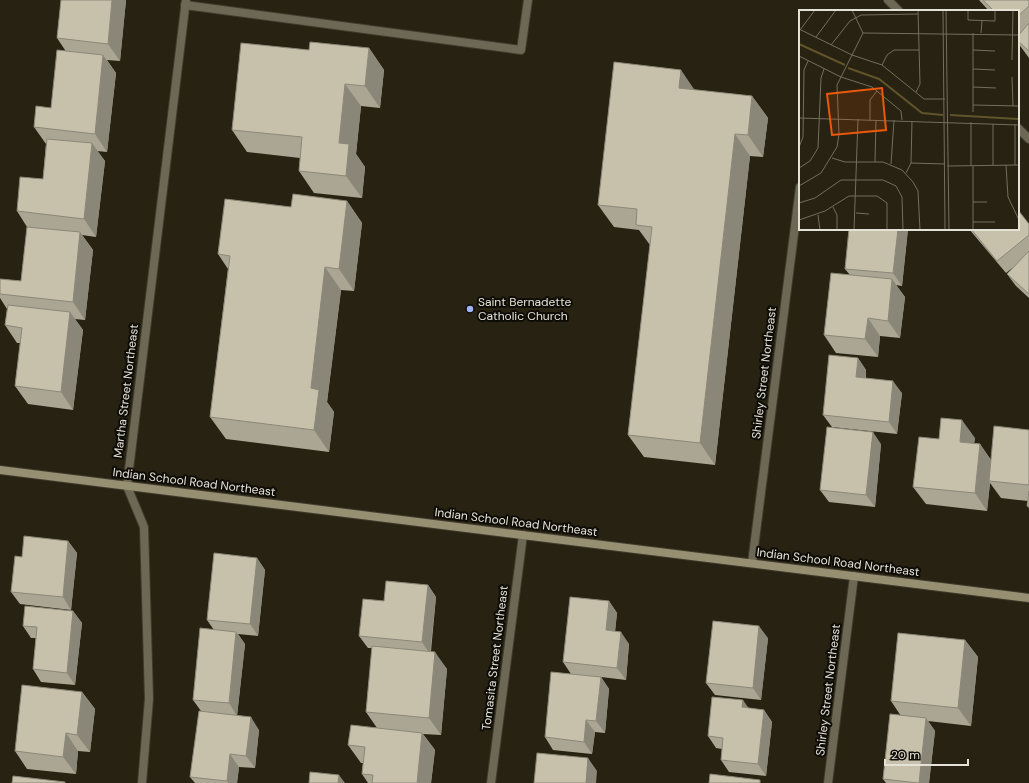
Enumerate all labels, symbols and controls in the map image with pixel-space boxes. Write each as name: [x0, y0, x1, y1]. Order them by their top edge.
inset map: [799, 10, 1019, 230]
place label: Saint Bernadette Catholic Church: [478, 294, 571, 324]
marker: Saint Bernadette Catholic Church: [465, 304, 475, 314]
street label: Shirley Street Northeast: [748, 306, 780, 440]
street label: Martha Street Northeast: [110, 323, 142, 459]
street label: Indian School Road Northeast: [112, 464, 277, 500]
street label: Indian School Road Northeast: [434, 504, 599, 540]
street label: Indian School Road Northeast: [756, 544, 921, 580]
street label: Tomasita Street Northeast: [478, 584, 512, 731]
street label: Shirley Street Northeast: [812, 623, 844, 757]
scale bar: [885, 741, 968, 767]
text: 20 m: [891, 747, 920, 763]

